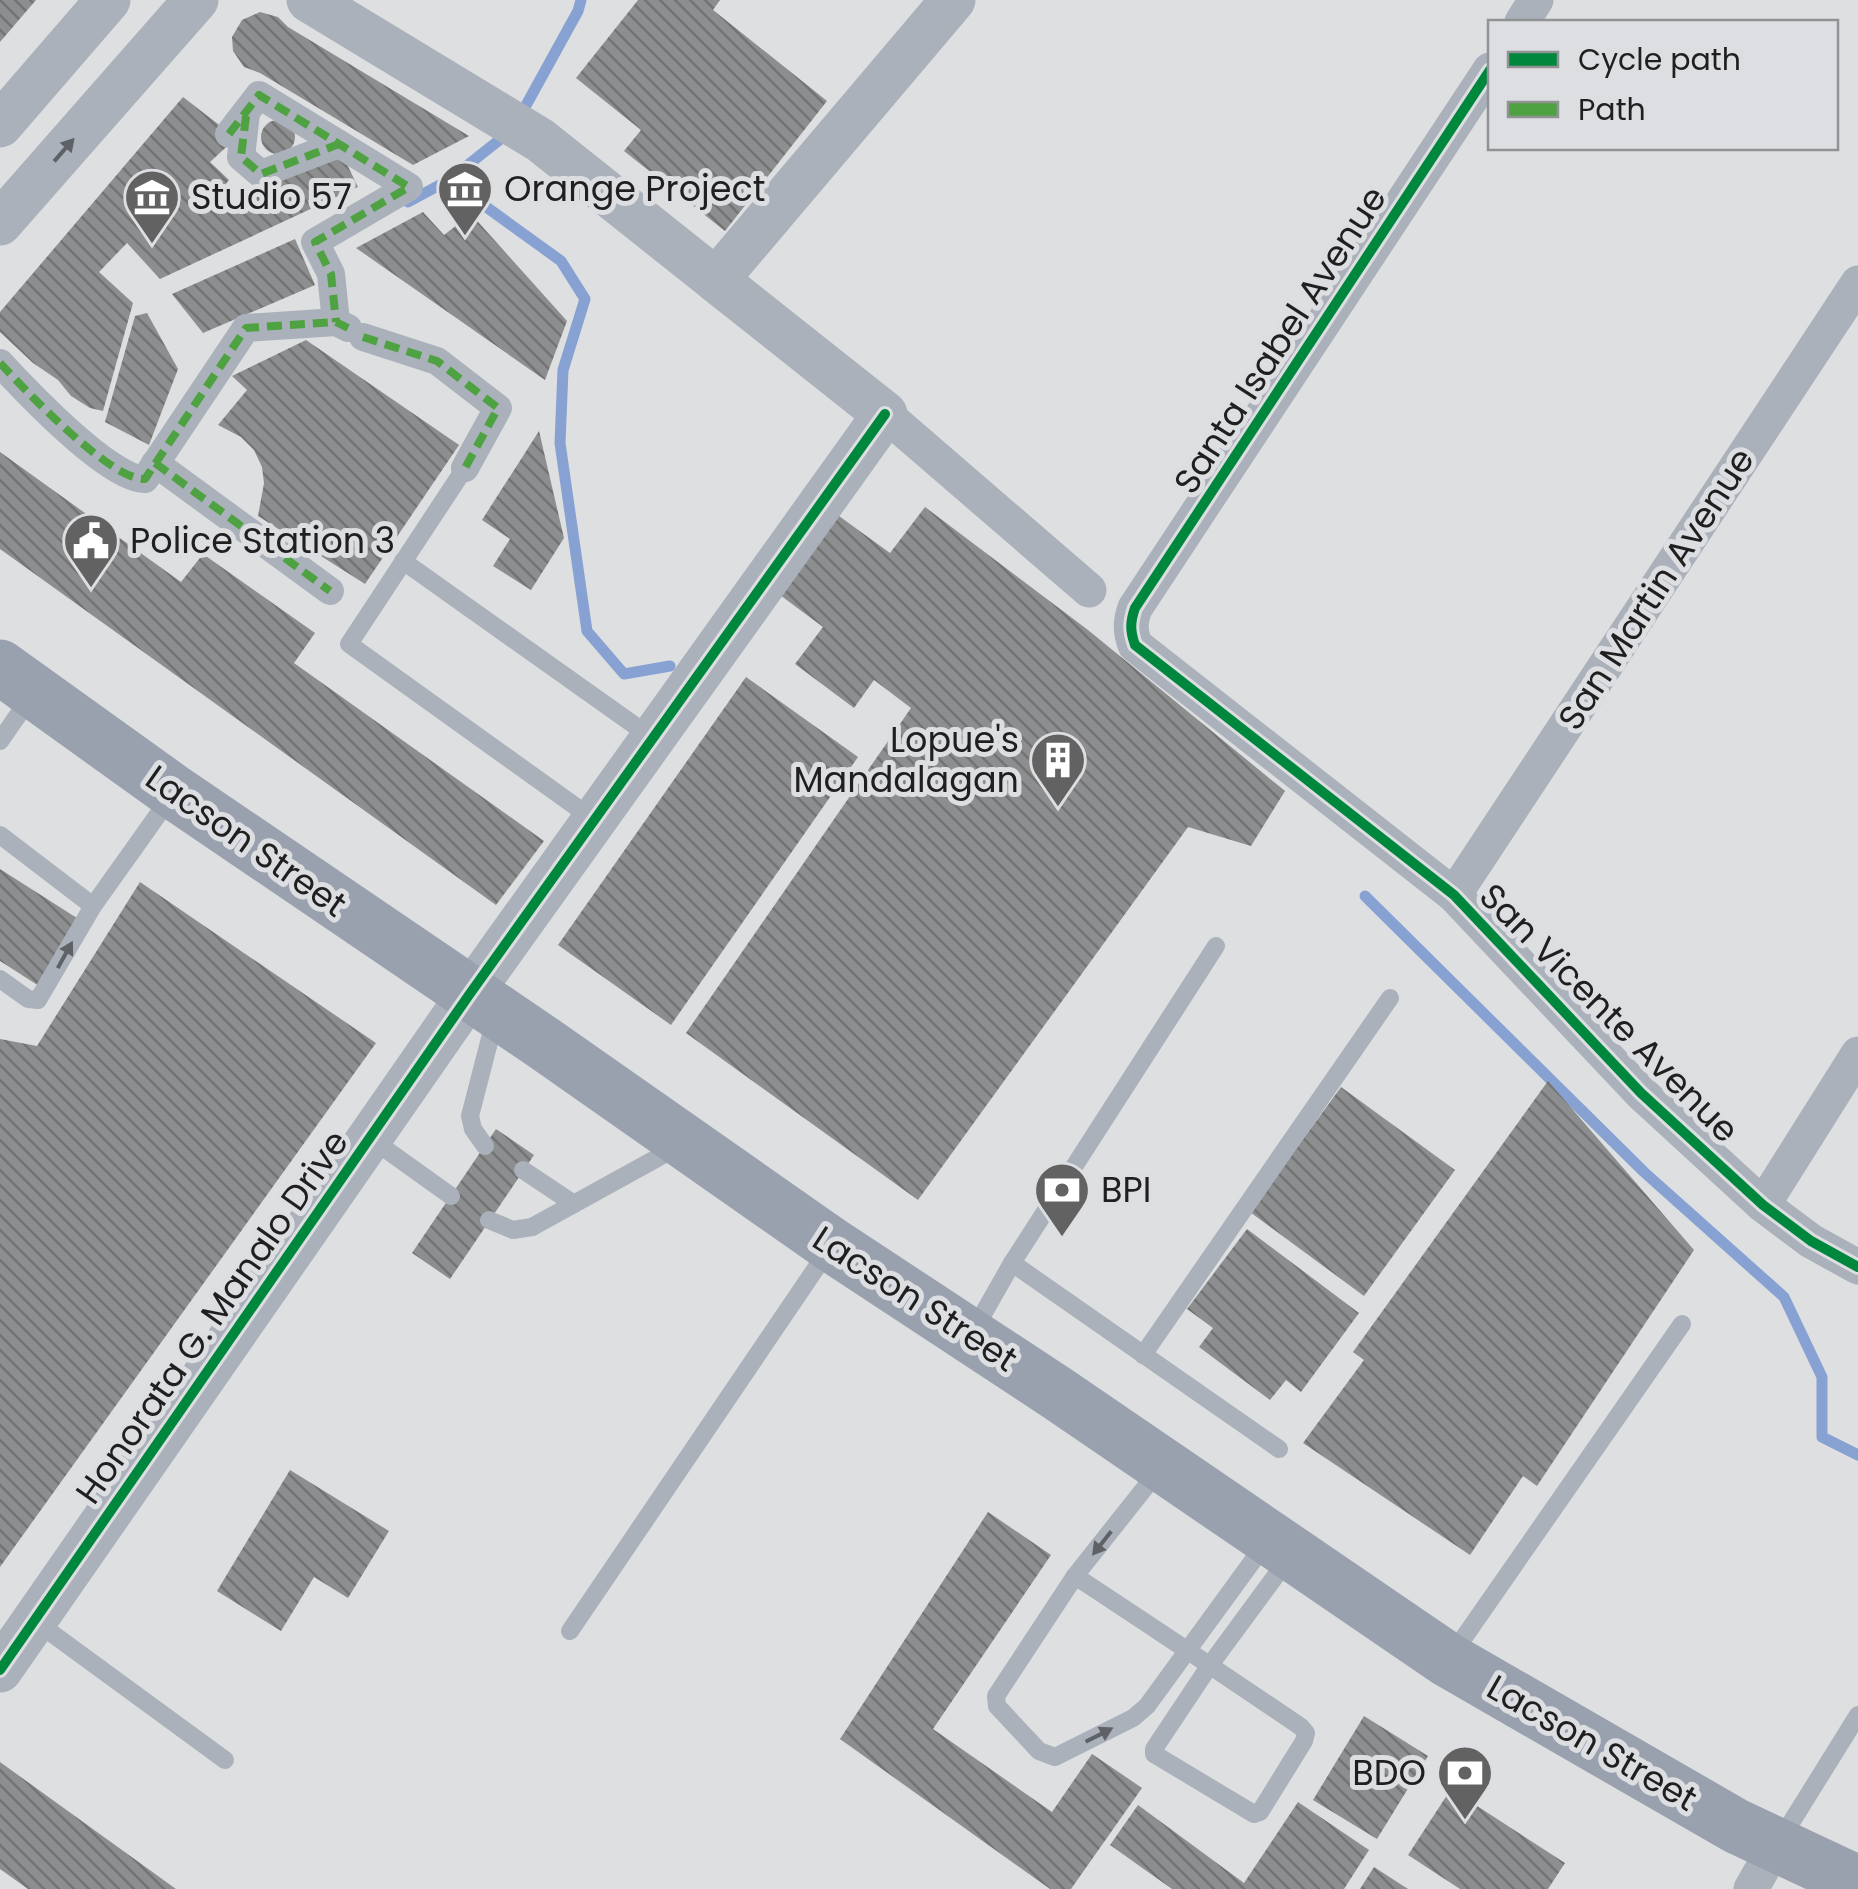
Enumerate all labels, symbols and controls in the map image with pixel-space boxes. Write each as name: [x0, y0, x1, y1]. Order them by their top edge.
legend: [1488, 20, 1838, 150]
text: Cycle path: [1578, 38, 1741, 81]
text: Path: [1578, 88, 1646, 131]
one-way arrow: [53, 138, 75, 163]
museum icon: Orange Project: [435, 159, 495, 238]
place label: Orange Project: [504, 164, 765, 213]
museum icon: Studio 57: [122, 167, 182, 246]
place label: Studio 57: [191, 172, 352, 221]
street label: Santa Isabel Avenue: [1162, 176, 1398, 503]
street label: San Martin Avenue: [1546, 438, 1765, 739]
public building icon: Police Station 3: [61, 511, 121, 590]
place label: Police Station 3: [130, 516, 395, 565]
place label: Lopue's Mandalagan: [793, 715, 1019, 804]
building icon: Lopue's Mandalagan: [1028, 730, 1088, 809]
street label: Lacson Street: [136, 753, 357, 928]
street label: San Vicente Avenue: [1469, 872, 1750, 1153]
one-way arrow: [56, 941, 74, 969]
street label: Honorata G. Manalo Drive: [64, 1120, 359, 1513]
bank icon: BPI: [1032, 1160, 1092, 1239]
place label: BPI: [1101, 1165, 1151, 1214]
street label: Lacson Street: [803, 1214, 1027, 1383]
one-way arrow: [1092, 1530, 1113, 1555]
street label: Lacson Street: [1478, 1663, 1706, 1823]
one-way arrow: [1084, 1727, 1113, 1744]
bank icon: BDO: [1435, 1743, 1495, 1822]
place label: BDO: [1352, 1748, 1426, 1797]

